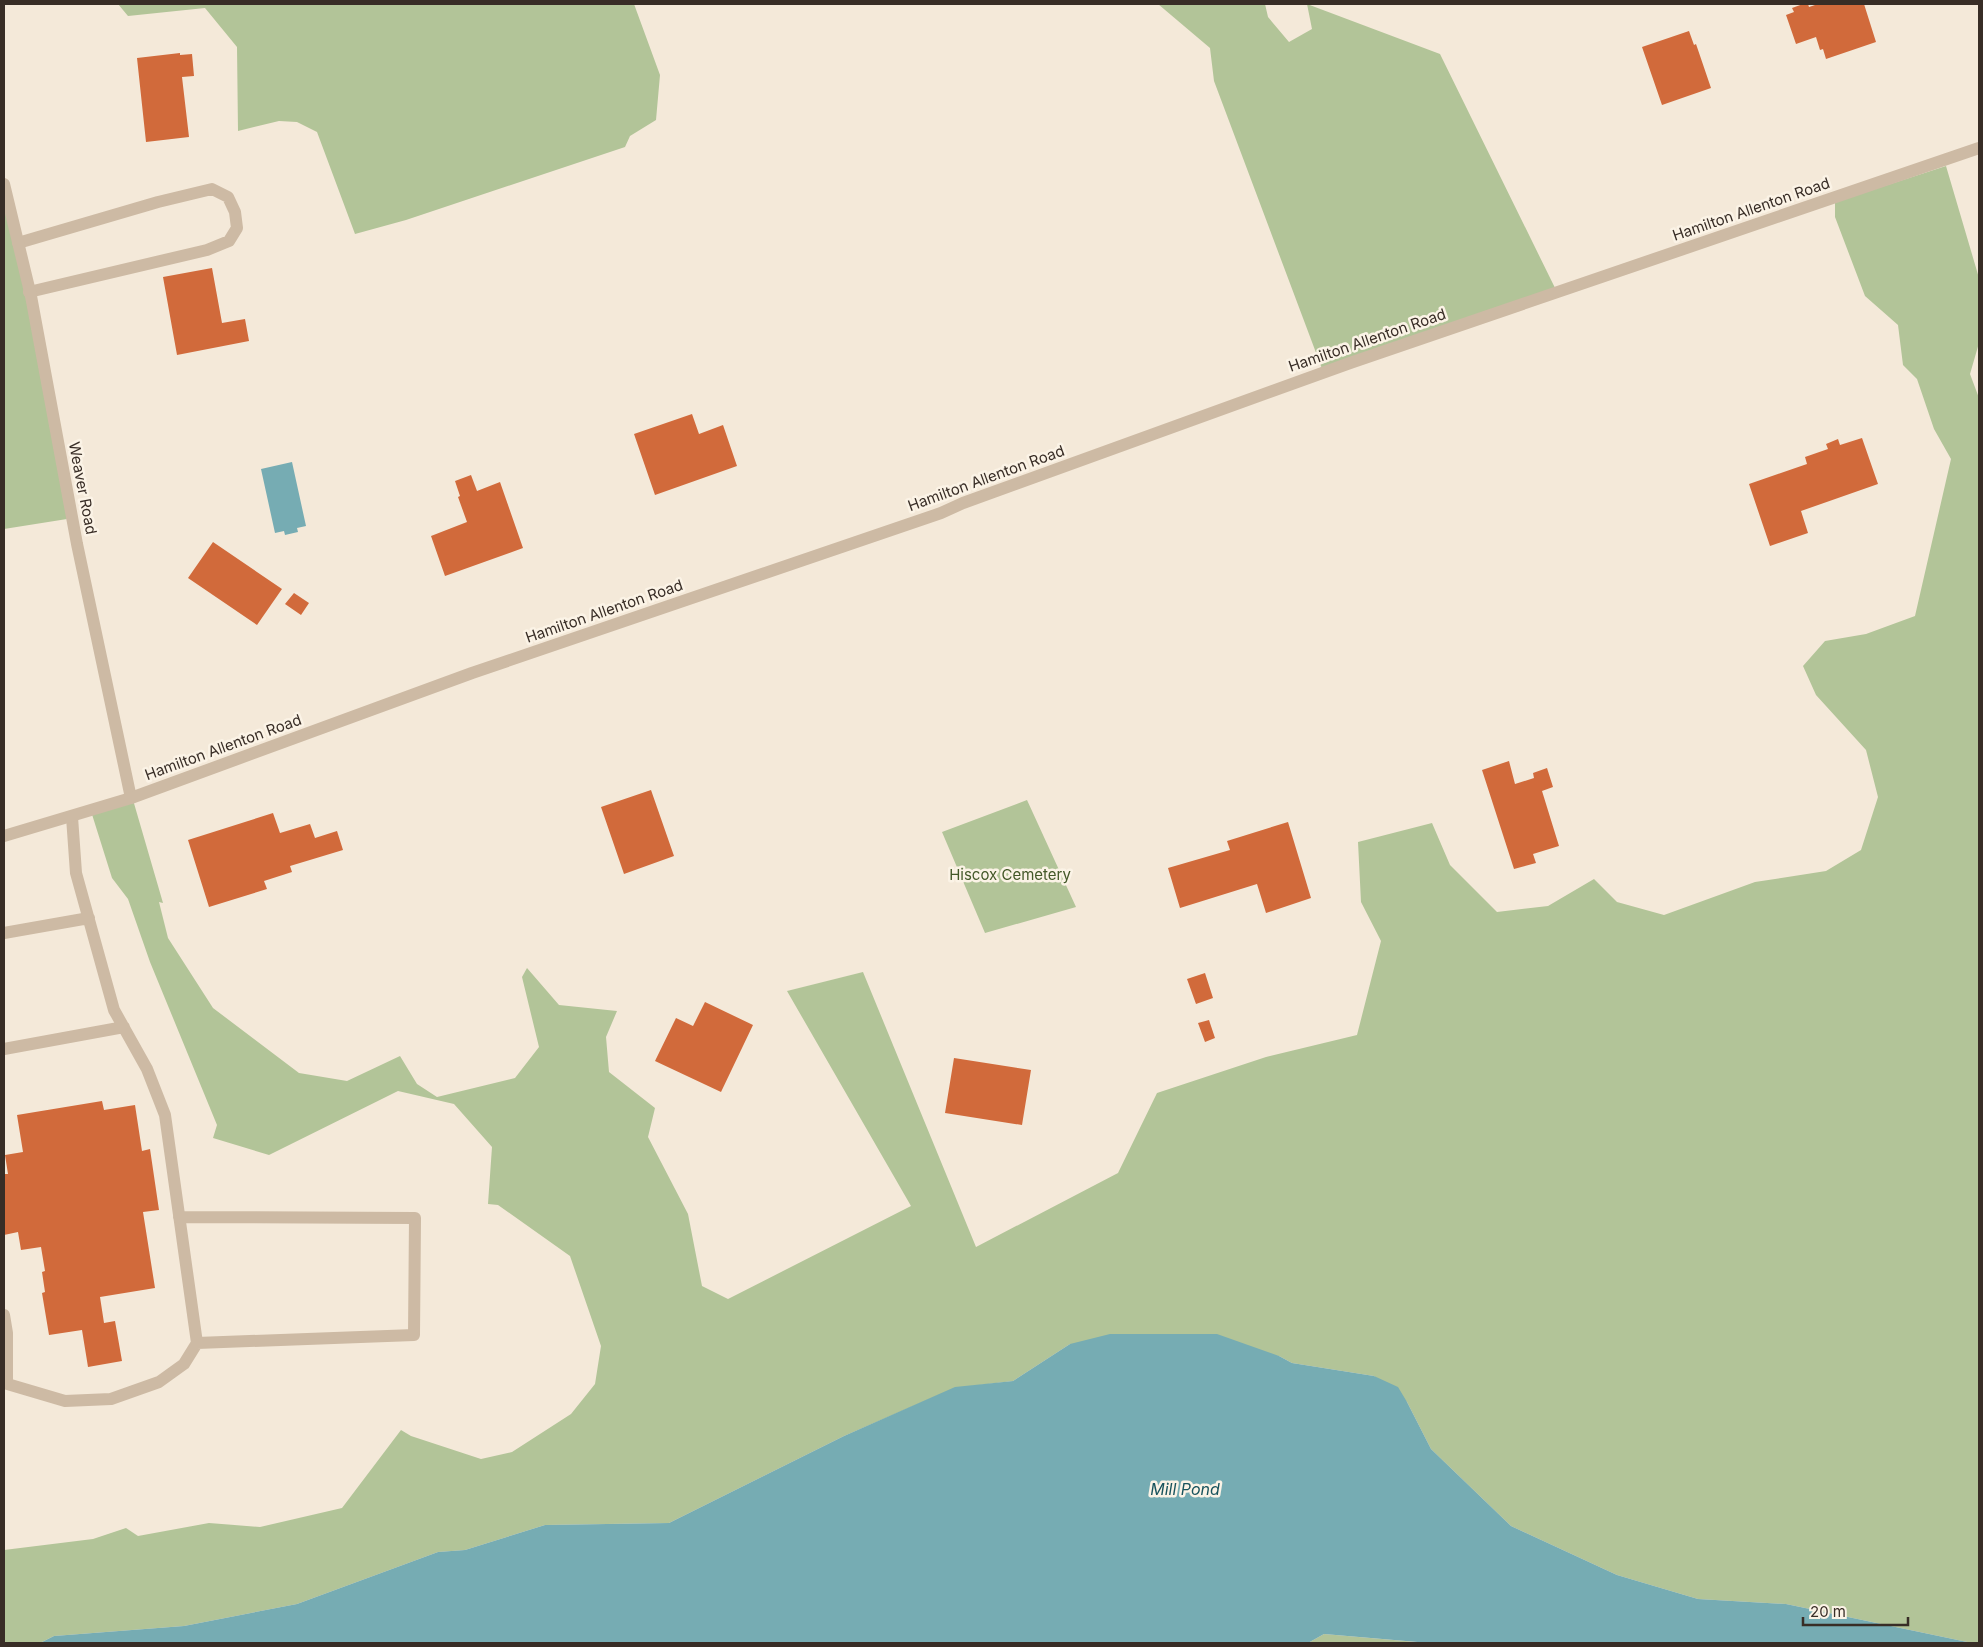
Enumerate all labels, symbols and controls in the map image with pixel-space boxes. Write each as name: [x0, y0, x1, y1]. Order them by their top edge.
street label: Hamilton Allenton Road: [1670, 173, 1832, 245]
street label: Hamilton Allenton Road: [1286, 304, 1448, 376]
street label: Weaver Road: [65, 440, 101, 536]
street label: Hamilton Allenton Road: [905, 441, 1067, 515]
street label: Hamilton Allenton Road: [523, 575, 685, 647]
street label: Hamilton Allenton Road: [142, 710, 304, 784]
park label: Hiscox Cemetery: [949, 865, 1071, 884]
water label: Mill Pond: [1150, 1479, 1220, 1499]
scale bar: [1803, 1594, 1908, 1626]
text: 20 m: [1810, 1602, 1846, 1621]

